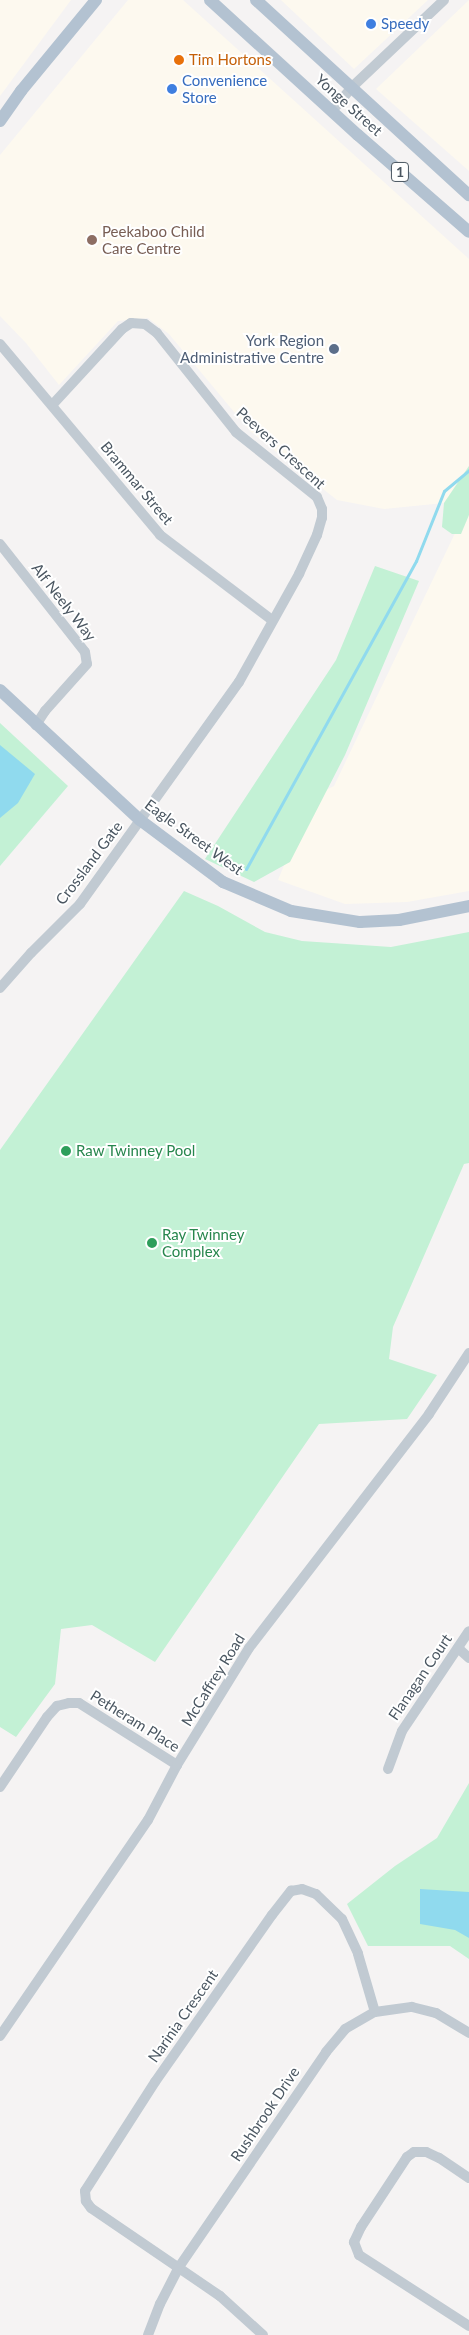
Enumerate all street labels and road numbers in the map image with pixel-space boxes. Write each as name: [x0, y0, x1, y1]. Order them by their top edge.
street label: Yonge Street: [312, 70, 386, 140]
road number: 1: [390, 160, 410, 183]
street label: Peevers Crescent: [233, 403, 329, 493]
street label: Brammar Street: [97, 438, 177, 528]
street label: Alf Neely Way: [28, 559, 100, 645]
street label: Eagle Street West: [141, 795, 247, 879]
street label: Crossland Gate: [52, 818, 126, 908]
street label: McCaffrey Road: [177, 1630, 249, 1730]
street label: Flanagan Court: [385, 1630, 455, 1724]
street label: Petheram Place: [87, 1686, 183, 1756]
street label: Narinia Crescent: [144, 1966, 222, 2066]
street label: Rushbrook Drive: [227, 2063, 303, 2165]

